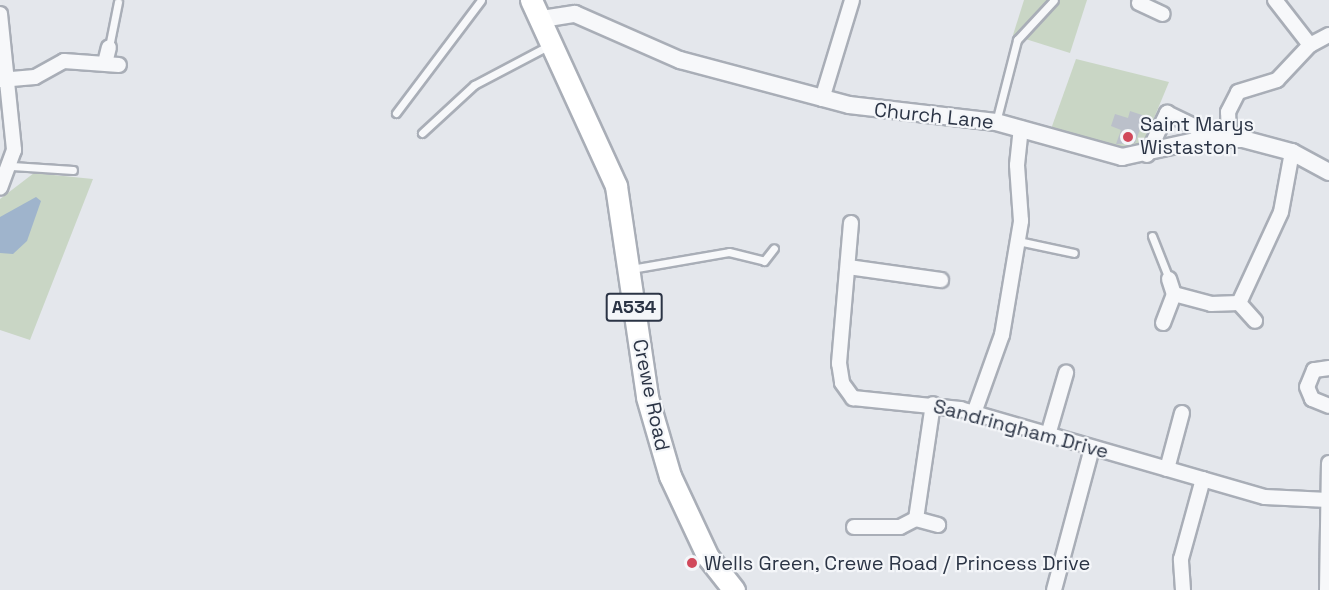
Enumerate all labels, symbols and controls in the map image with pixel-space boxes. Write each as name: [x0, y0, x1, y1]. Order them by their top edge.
street label: Church Lane: [873, 98, 995, 134]
place label: Saint Marys Wistaston: [1140, 113, 1254, 160]
marker: Saint Marys Wistaston: [1121, 130, 1135, 144]
road number: A534: [606, 292, 662, 322]
street label: Crewe Road: [627, 337, 675, 453]
street label: Sandringham Drive: [931, 394, 1111, 464]
place label: Wells Green, Crewe Road / Princess Drive: [704, 551, 1091, 575]
marker: Wells Green, Crewe Road / Princess Drive: [685, 556, 699, 570]

